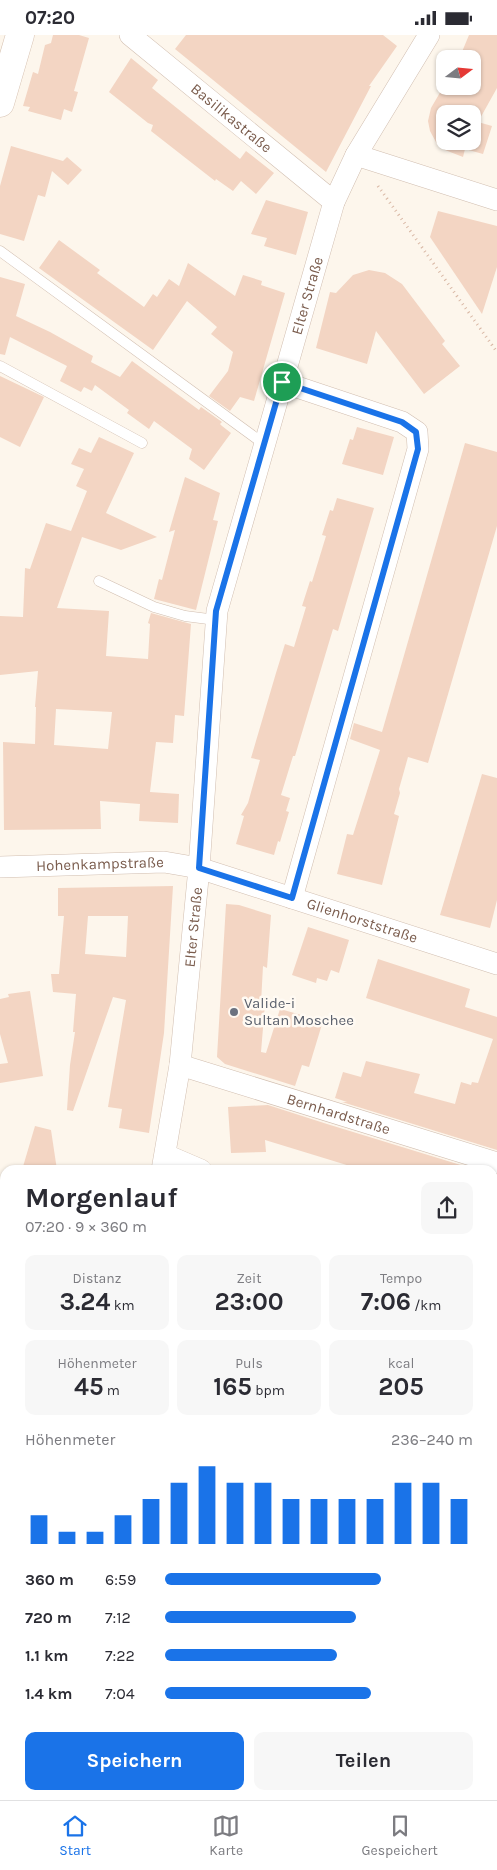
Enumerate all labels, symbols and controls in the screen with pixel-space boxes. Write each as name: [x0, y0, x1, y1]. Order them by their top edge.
text: 07:20: [25, 7, 75, 29]
north arrow: [436, 50, 481, 95]
map controls: [436, 50, 481, 150]
street label: Basilikastraße: [187, 79, 276, 156]
button: layers: [436, 105, 481, 150]
street label: Elter Straße: [287, 255, 327, 337]
pin: [261, 361, 303, 403]
icon: arrive: [268, 368, 296, 396]
street label: Hohenkampstraße: [36, 853, 164, 875]
street label: Elter Straße: [180, 886, 206, 968]
street label: Glienhorststraße: [304, 894, 420, 947]
place label: Valide-i Sultan Moschee: [244, 994, 354, 1029]
marker: Valide-i Sultan Moschee: [228, 1006, 240, 1018]
street label: Bernhardstraße: [285, 1090, 393, 1138]
text: Morgenlauf: [25, 1181, 177, 1214]
button: share: [421, 1182, 473, 1234]
text: 07:20 · 9 × 360 m: [25, 1217, 147, 1236]
text: Distanz: [73, 1270, 121, 1287]
text: Zeit: [237, 1270, 261, 1287]
text: Tempo: [380, 1270, 422, 1287]
text: 3.24: [59, 1287, 110, 1316]
text: 23:00: [214, 1287, 284, 1316]
text: 7:06: [361, 1287, 411, 1316]
text: km: [110, 1297, 135, 1314]
text: /km: [411, 1297, 441, 1314]
text: Höhenmeter: [58, 1355, 136, 1372]
text: Puls: [235, 1355, 263, 1372]
text: kcal: [388, 1355, 414, 1372]
text: 45: [74, 1372, 104, 1401]
text: 165: [213, 1372, 252, 1401]
text: 205: [378, 1372, 424, 1401]
text: m: [104, 1382, 120, 1399]
text: bpm: [252, 1382, 285, 1399]
text: Höhenmeter: [25, 1430, 115, 1449]
text: 236–240 m: [391, 1430, 473, 1449]
text: 360 m: [25, 1570, 74, 1589]
text: 6:59: [105, 1570, 136, 1589]
text: 720 m: [25, 1608, 72, 1627]
text: 7:12: [105, 1608, 131, 1627]
text: 1.1 km: [25, 1646, 69, 1665]
text: 7:22: [105, 1646, 135, 1665]
text: 1.4 km: [25, 1684, 72, 1703]
text: 7:04: [105, 1684, 135, 1703]
button: Speichern: [25, 1732, 244, 1790]
button: Teilen: [254, 1732, 473, 1790]
tab: Start: [59, 1812, 91, 1859]
tab: Karte: [209, 1812, 243, 1859]
tab: Gespeichert: [361, 1812, 438, 1859]

